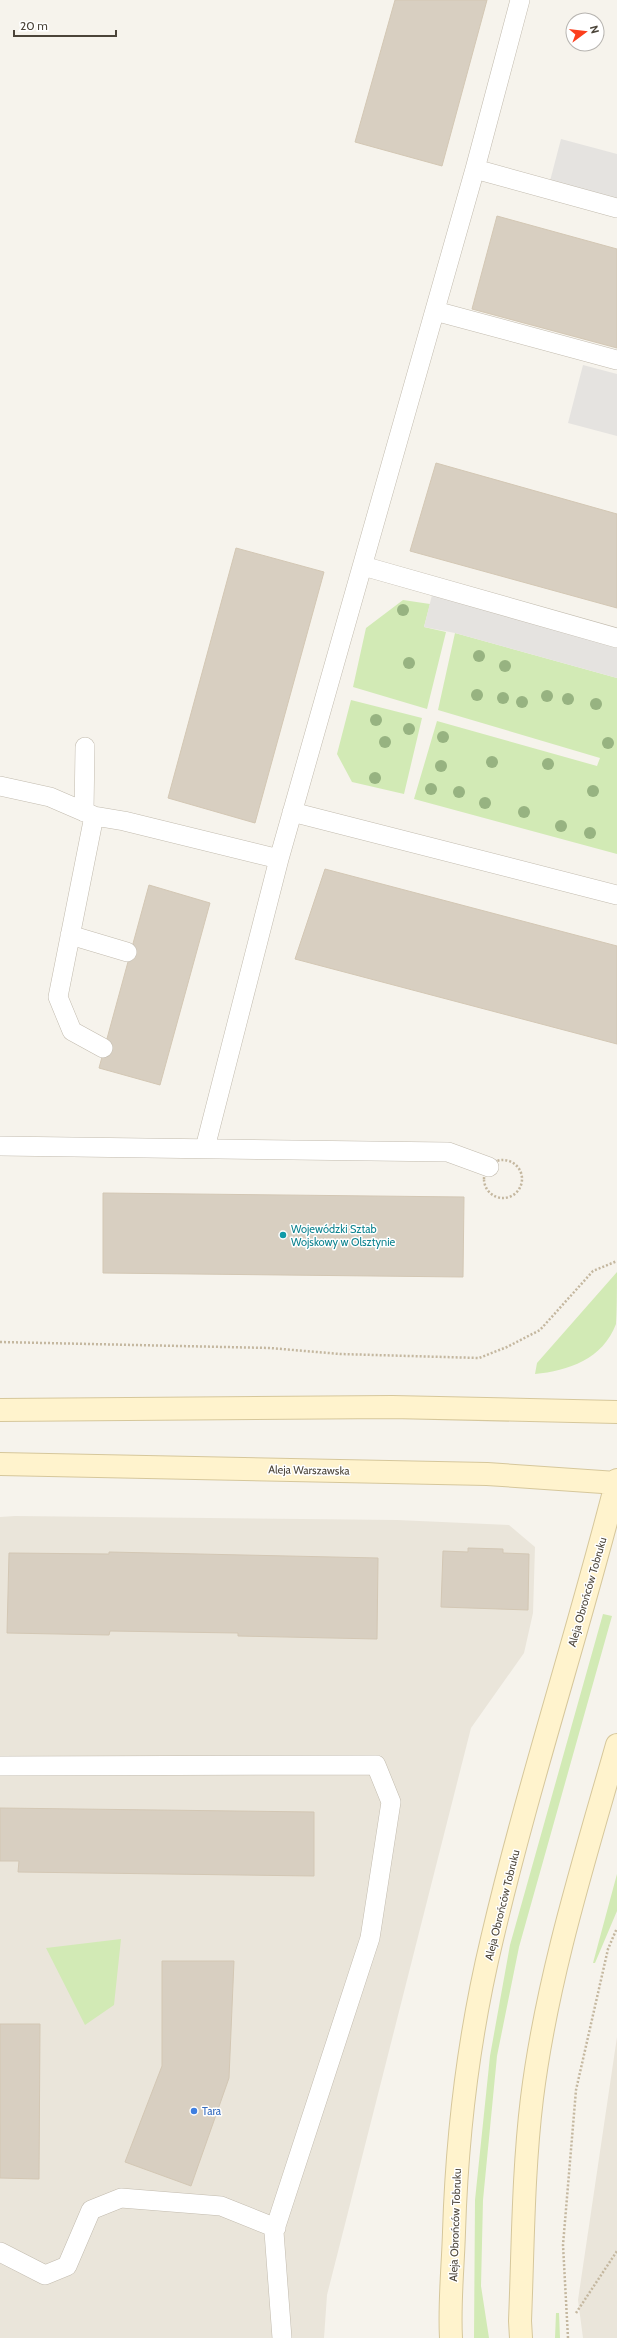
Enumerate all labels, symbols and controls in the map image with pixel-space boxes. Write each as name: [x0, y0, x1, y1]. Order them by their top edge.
scale bar: [14, 12, 116, 38]
north arrow: [565, 12, 605, 52]
text: 20 m: [20, 18, 48, 33]
text: N: [587, 24, 602, 35]
place label: Wojewódzki Sztab Wojskowy w Olsztynie: [291, 1222, 396, 1249]
marker: Wojewódzki Sztab Wojskowy w Olsztynie: [278, 1230, 288, 1240]
street label: Aleja Warszawska: [268, 1462, 350, 1478]
street label: Aleja Obrońców Tobruku: [565, 1535, 609, 1648]
street label: Aleja Obrońców Tobruku: [481, 1848, 523, 1962]
place label: Tara: [202, 2104, 222, 2118]
marker: Tara: [189, 2106, 199, 2116]
street label: Aleja Obrońców Tobruku: [446, 2168, 464, 2282]

